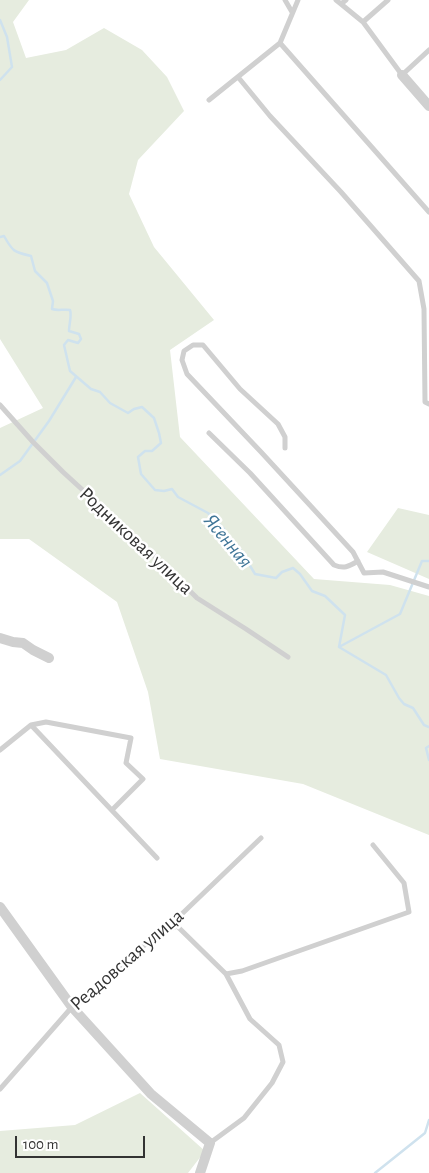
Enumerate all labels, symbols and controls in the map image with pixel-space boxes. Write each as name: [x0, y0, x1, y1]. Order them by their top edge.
street label: Родниковая улица: [74, 482, 198, 600]
water label: Ясенная: [198, 509, 258, 573]
street label: Реадовская улица: [65, 904, 189, 1016]
scale bar: [18, 1126, 148, 1158]
text: 100 m: [23, 1137, 58, 1152]

